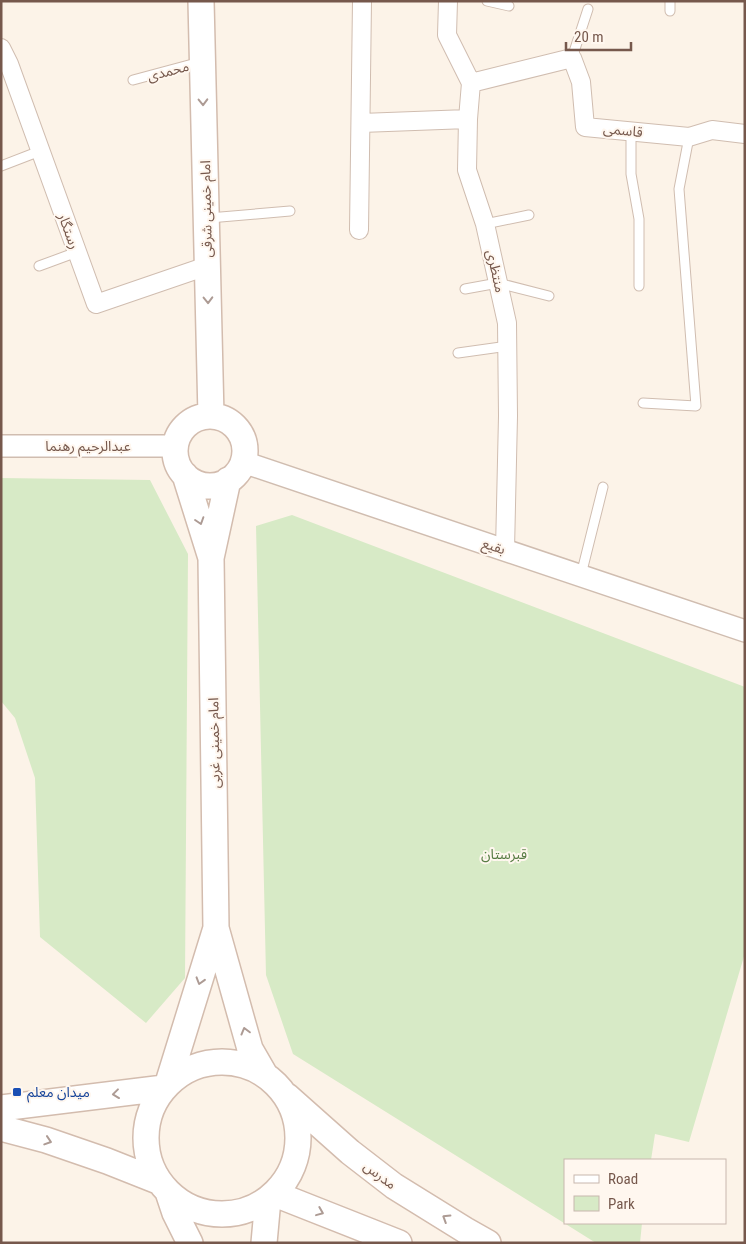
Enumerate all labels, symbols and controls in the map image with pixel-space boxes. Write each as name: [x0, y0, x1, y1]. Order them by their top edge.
scale bar: [566, 20, 631, 52]
text: 20 m: [574, 28, 604, 46]
street label: محمدی: [145, 58, 191, 85]
one-way arrow: [198, 99, 209, 107]
street label: قاسمی: [602, 120, 644, 141]
street label: امام خمینی شرقی: [197, 160, 218, 258]
street label: رستگار: [54, 210, 83, 252]
street label: منتظری: [482, 248, 509, 294]
one-way arrow: [203, 296, 213, 304]
street label: عبدالرحیم رهنما: [45, 438, 131, 457]
one-way arrow: [194, 517, 204, 525]
street label: بقیع: [479, 535, 508, 560]
street label: امام خمینی غربی: [205, 697, 226, 789]
park label: قبرستان: [481, 846, 527, 863]
one-way arrow: [196, 976, 206, 984]
one-way arrow: [240, 1027, 251, 1036]
place label: میدان معلم: [27, 1084, 90, 1103]
marker: میدان معلم: [11, 1086, 23, 1098]
one-way arrow: [111, 1088, 119, 1099]
one-way arrow: [44, 1135, 52, 1145]
street label: مدرس: [360, 1158, 399, 1193]
legend: [564, 1159, 726, 1224]
text: Road: [608, 1170, 638, 1188]
text: Park: [608, 1195, 635, 1213]
one-way arrow: [315, 1206, 324, 1216]
one-way arrow: [443, 1215, 452, 1225]

